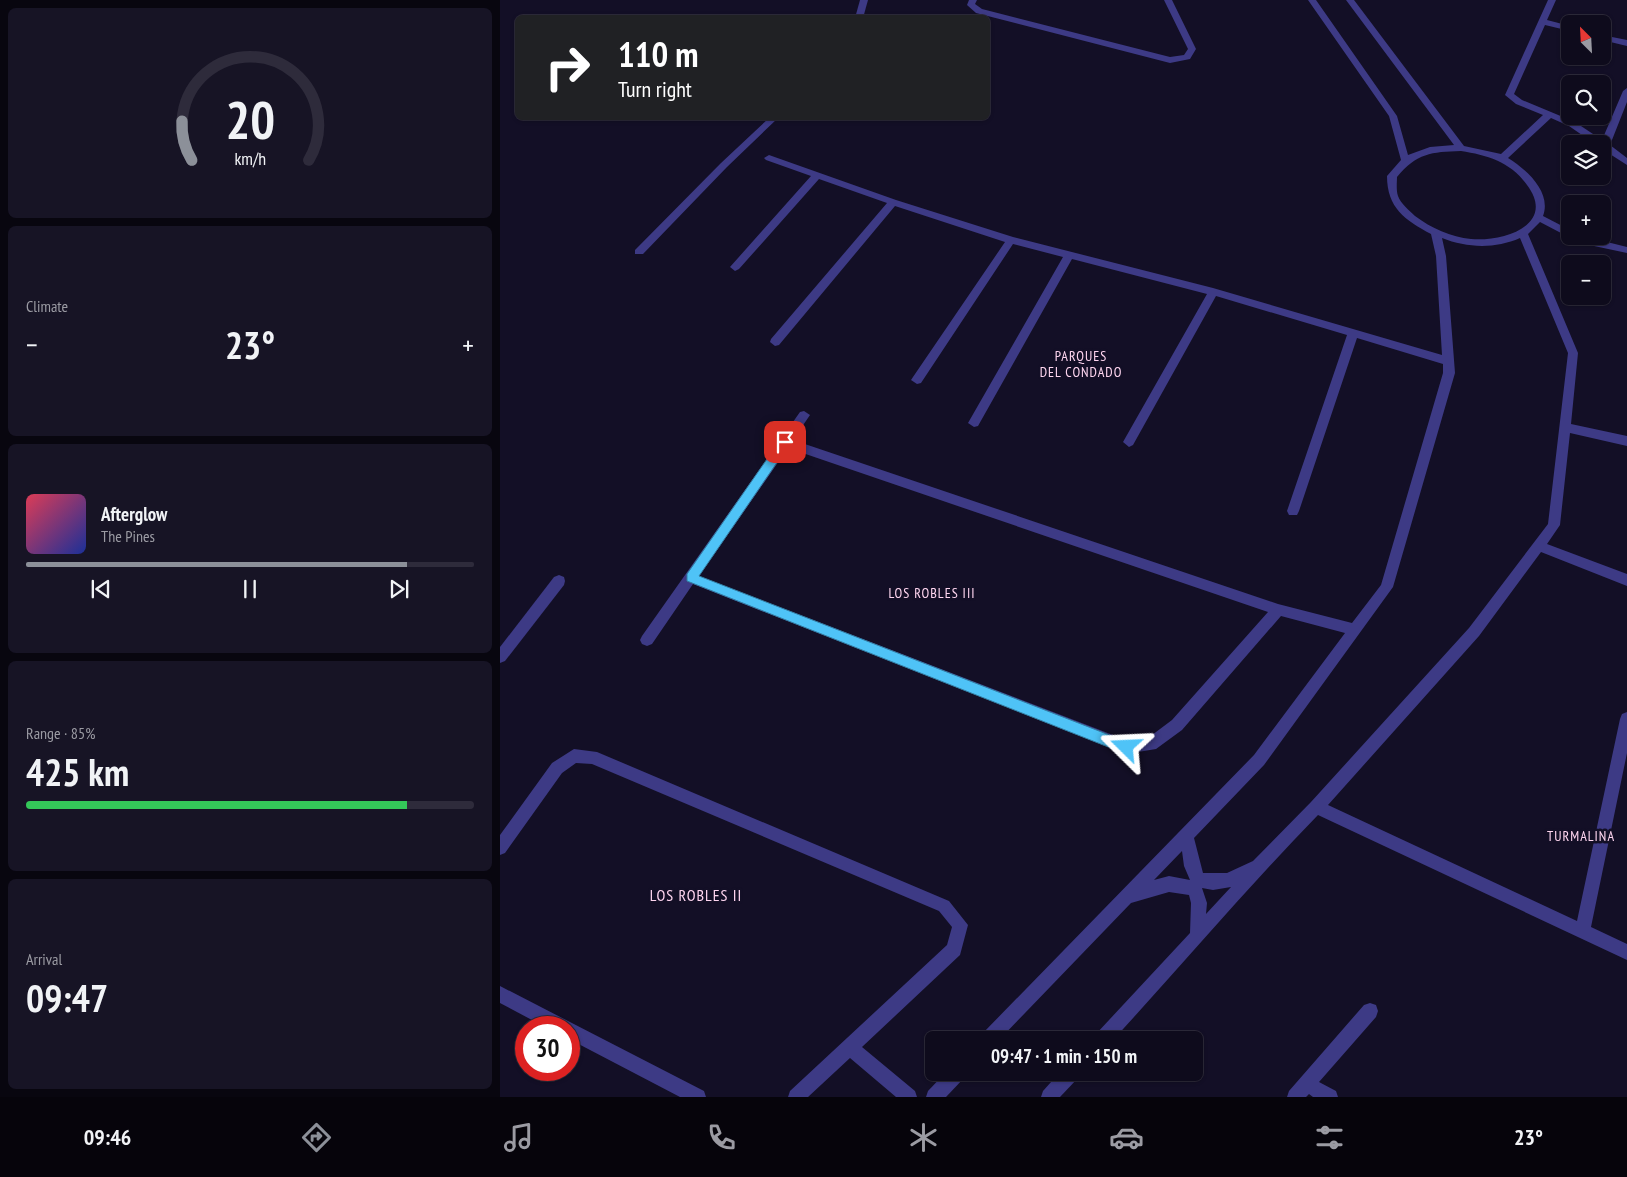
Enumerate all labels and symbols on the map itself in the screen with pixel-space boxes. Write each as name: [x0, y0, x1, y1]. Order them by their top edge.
north arrow: [1561, 15, 1611, 65]
district label: PARQUES DEL CONDADO: [1040, 347, 1122, 381]
pin: [764, 421, 806, 463]
district label: LOS ROBLES III: [889, 584, 975, 602]
position arrow: [1099, 720, 1151, 772]
district label: TURMALINA: [1547, 827, 1615, 845]
district label: LOS ROBLES II: [650, 885, 742, 905]
speed limit sign: 30: [515, 1016, 580, 1081]

